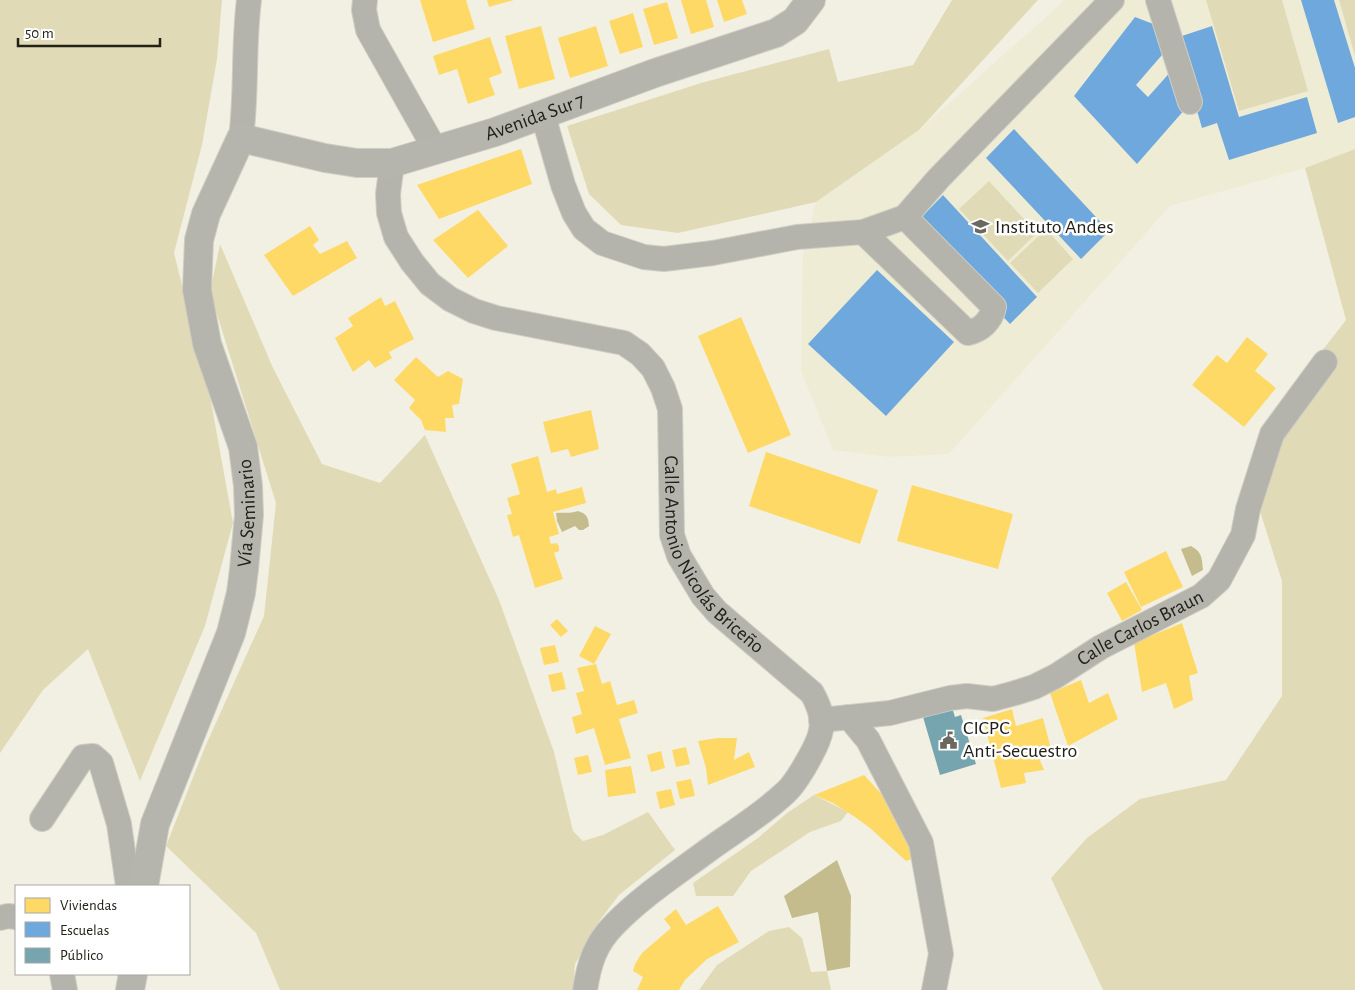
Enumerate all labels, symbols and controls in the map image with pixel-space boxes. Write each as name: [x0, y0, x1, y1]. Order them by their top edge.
scale bar: [18, 15, 160, 47]
text: 50 m: [25, 26, 54, 41]
street label: Avenida Sur 7: [483, 90, 587, 144]
school or university icon: Instituto Andes: [971, 217, 991, 237]
place label: Instituto Andes: [995, 217, 1114, 237]
street label: Calle Antonio Nicolás Briceño: [661, 455, 768, 657]
street label: Vía Seminario: [234, 458, 259, 568]
street label: Calle Carlos Braun: [1073, 586, 1207, 670]
place label: CICPC Anti-Secuestro: [963, 718, 1077, 761]
public building icon: CICPC Anti-Secuestro: [939, 730, 959, 750]
legend: [15, 885, 190, 975]
text: Viviendas: [60, 898, 117, 913]
text: Escuelas: [60, 923, 109, 938]
text: Público: [60, 948, 103, 963]

